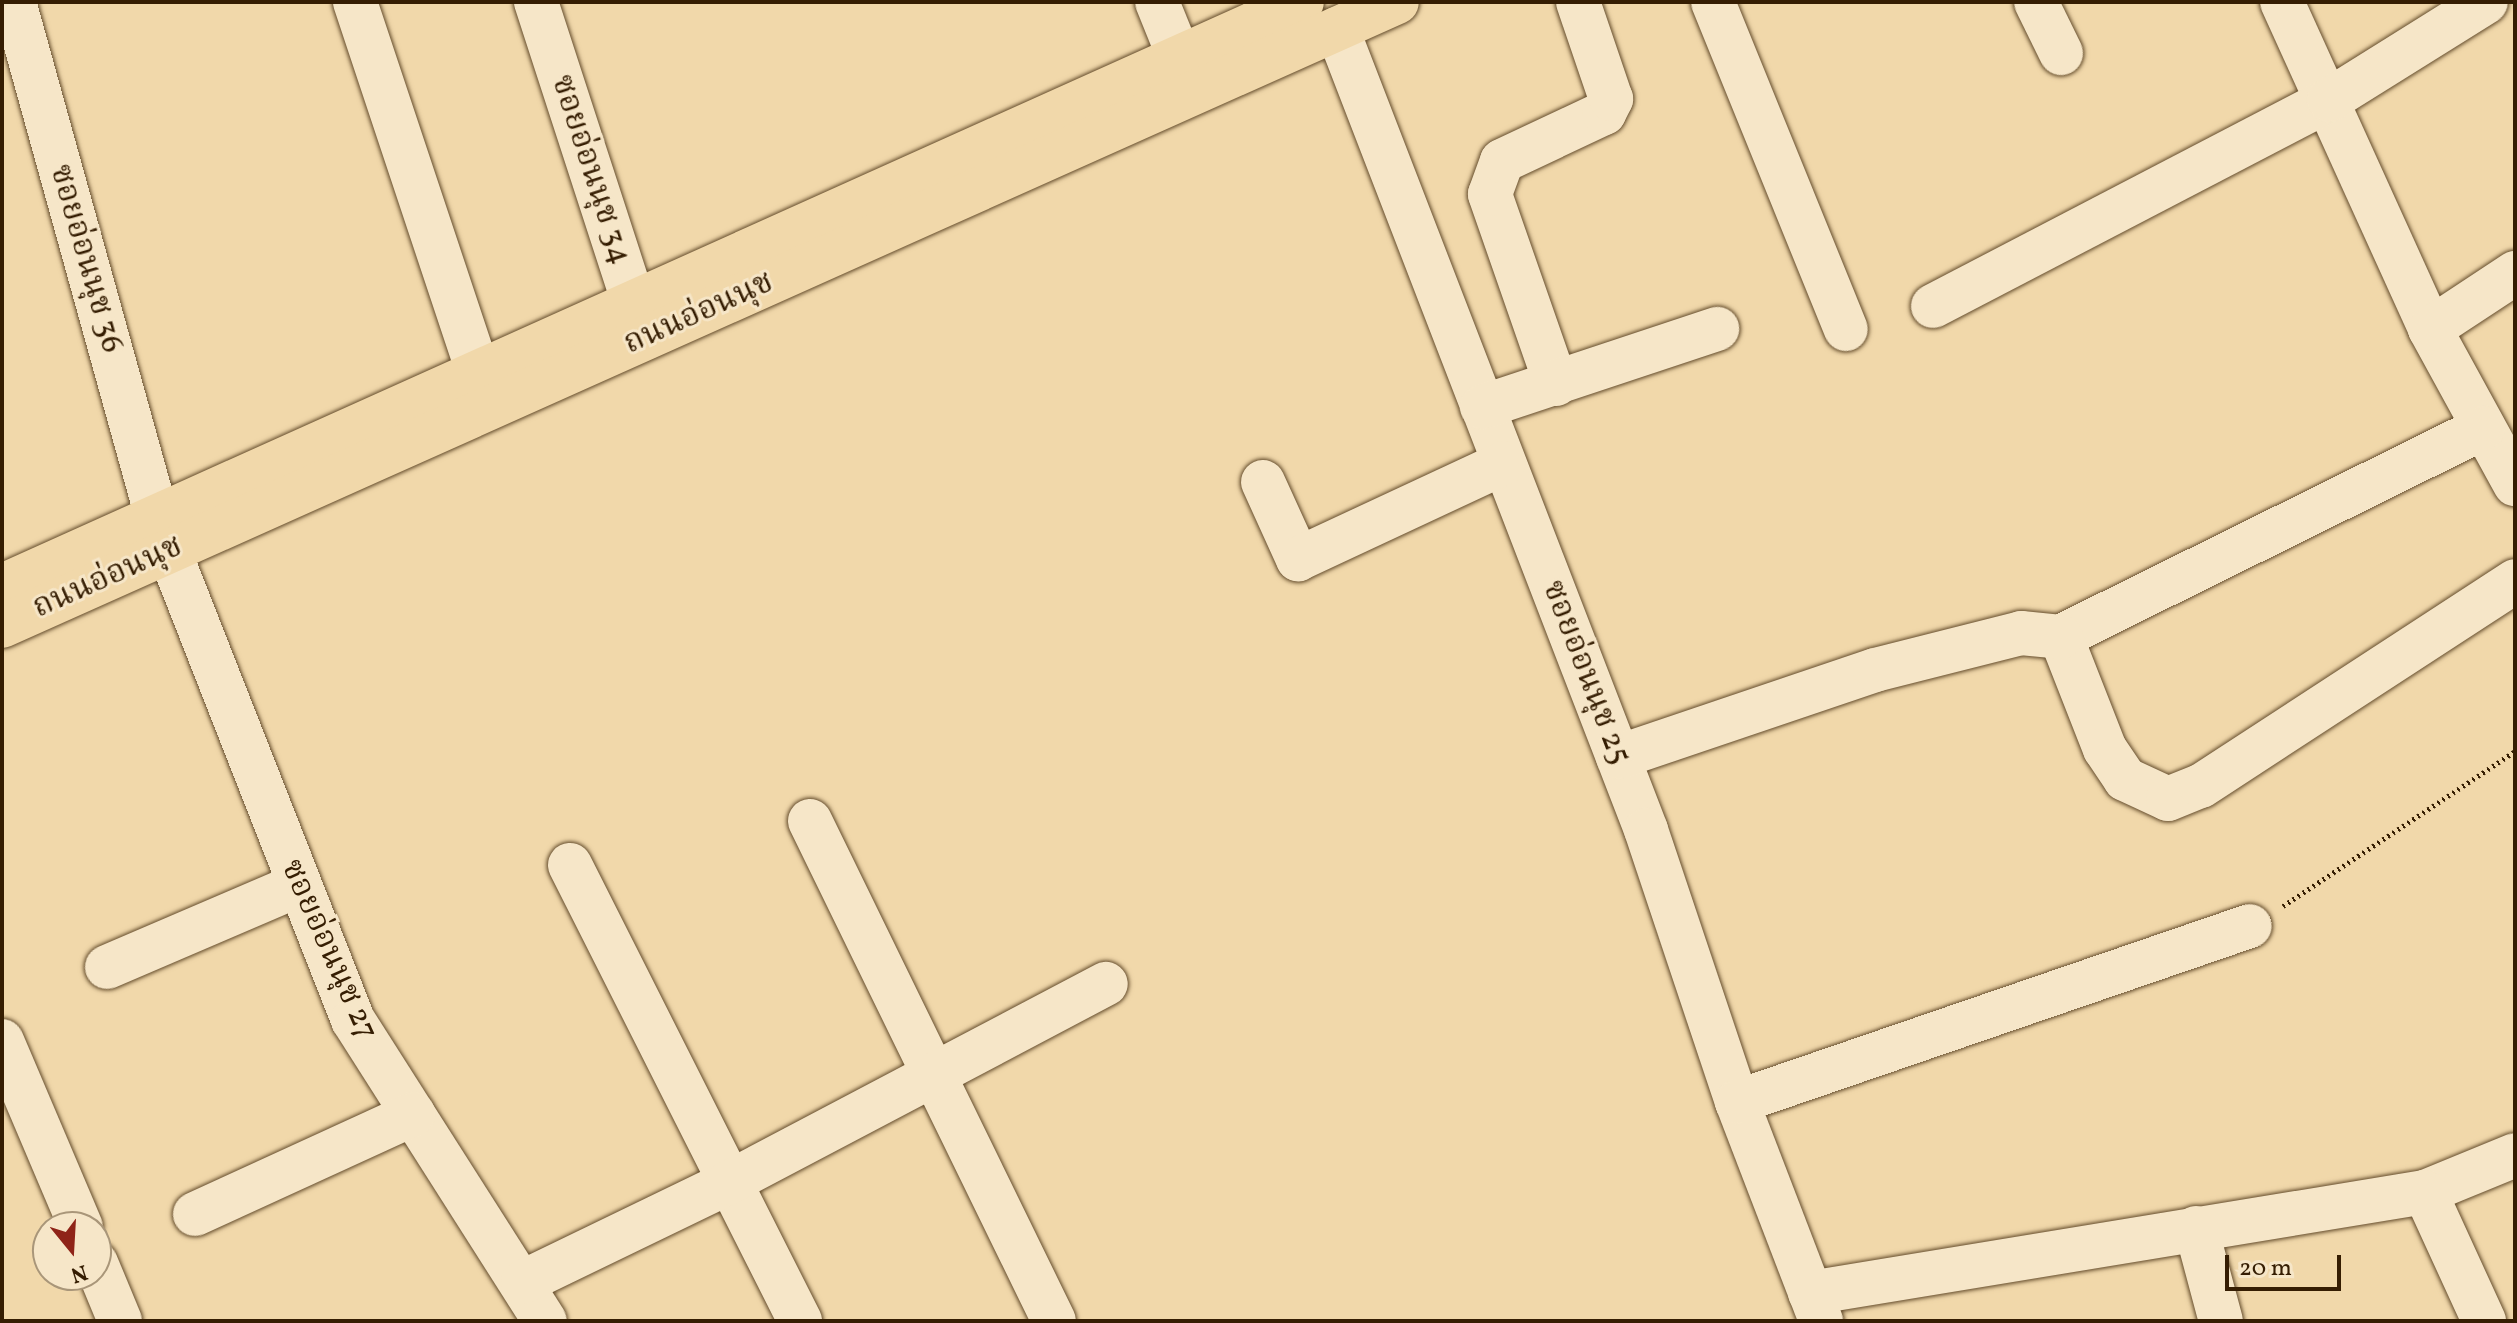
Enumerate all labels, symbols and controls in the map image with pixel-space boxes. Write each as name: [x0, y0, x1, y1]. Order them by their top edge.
street label: ซอยอ่อนนุช 34: [541, 70, 639, 270]
street label: ซอยอ่อนนุช 36: [40, 160, 130, 358]
street label: ถนนอ่อนนุช: [618, 264, 780, 364]
street label: ถนนอ่อนนุช: [27, 528, 189, 628]
street label: ซอยอ่อนนุช 25: [1532, 575, 1638, 771]
street label: ซอยอ่อนนุช 27: [271, 854, 385, 1046]
north arrow: [32, 1211, 112, 1291]
scale bar: [2229, 1239, 2345, 1289]
text: 20 m: [2239, 1252, 2292, 1286]
text: N: [67, 1255, 91, 1290]

